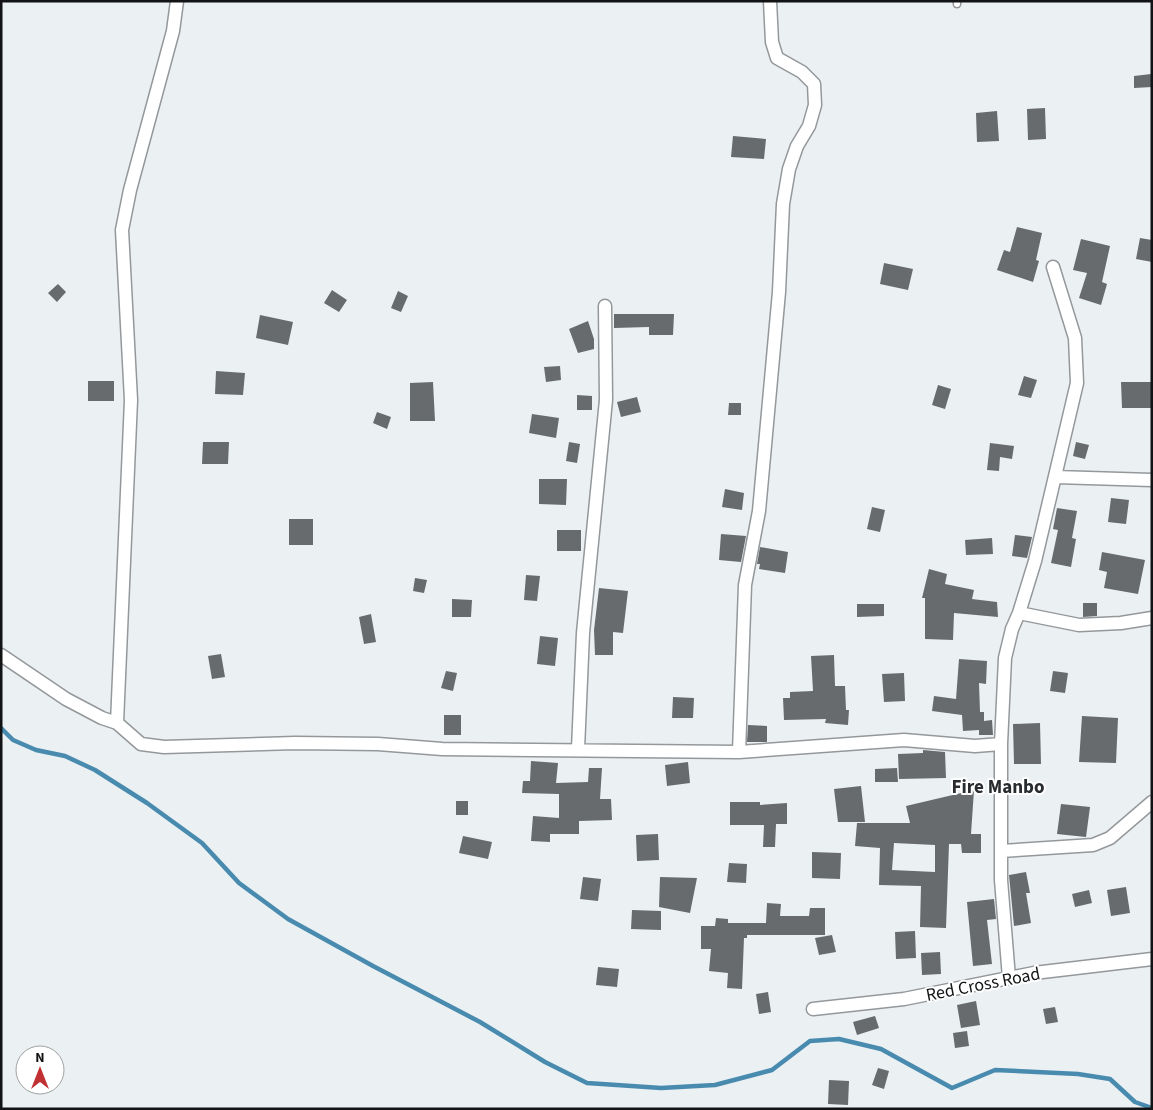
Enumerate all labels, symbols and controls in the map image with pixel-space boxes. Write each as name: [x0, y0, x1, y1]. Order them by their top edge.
district label: Fire Manbo: [951, 774, 1045, 801]
street label: Red Cross Road: [924, 961, 1042, 1008]
north arrow: [15, 1045, 65, 1095]
text: N: [35, 1048, 45, 1068]

